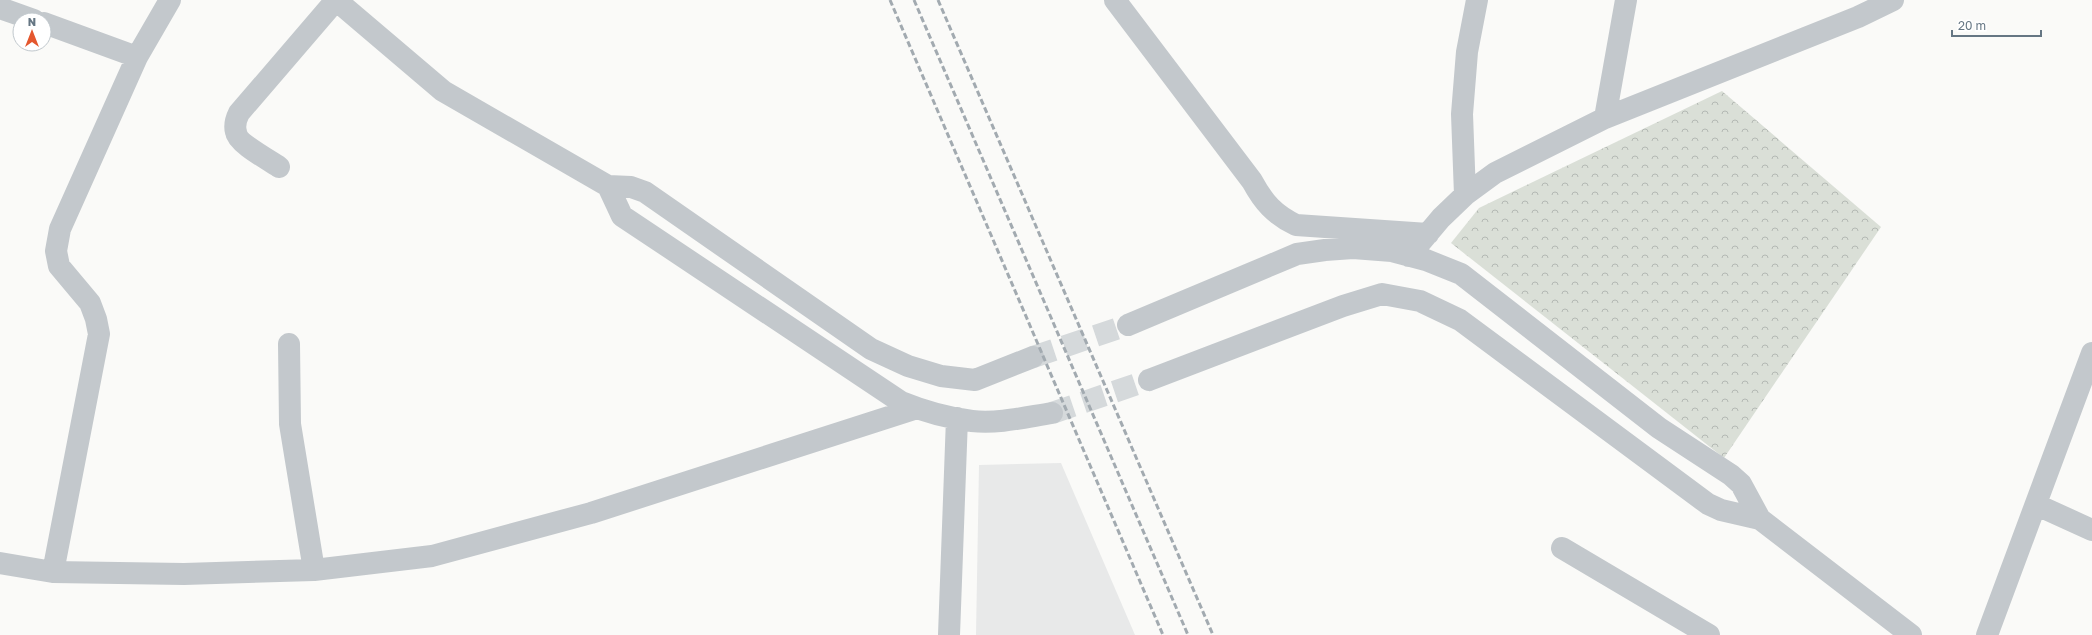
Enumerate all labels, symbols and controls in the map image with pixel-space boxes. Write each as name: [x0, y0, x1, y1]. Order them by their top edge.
north arrow: [12, 12, 52, 52]
scale bar: [1952, 12, 2041, 38]
text: N: [28, 15, 36, 28]
text: 20 m: [1958, 18, 1986, 33]

